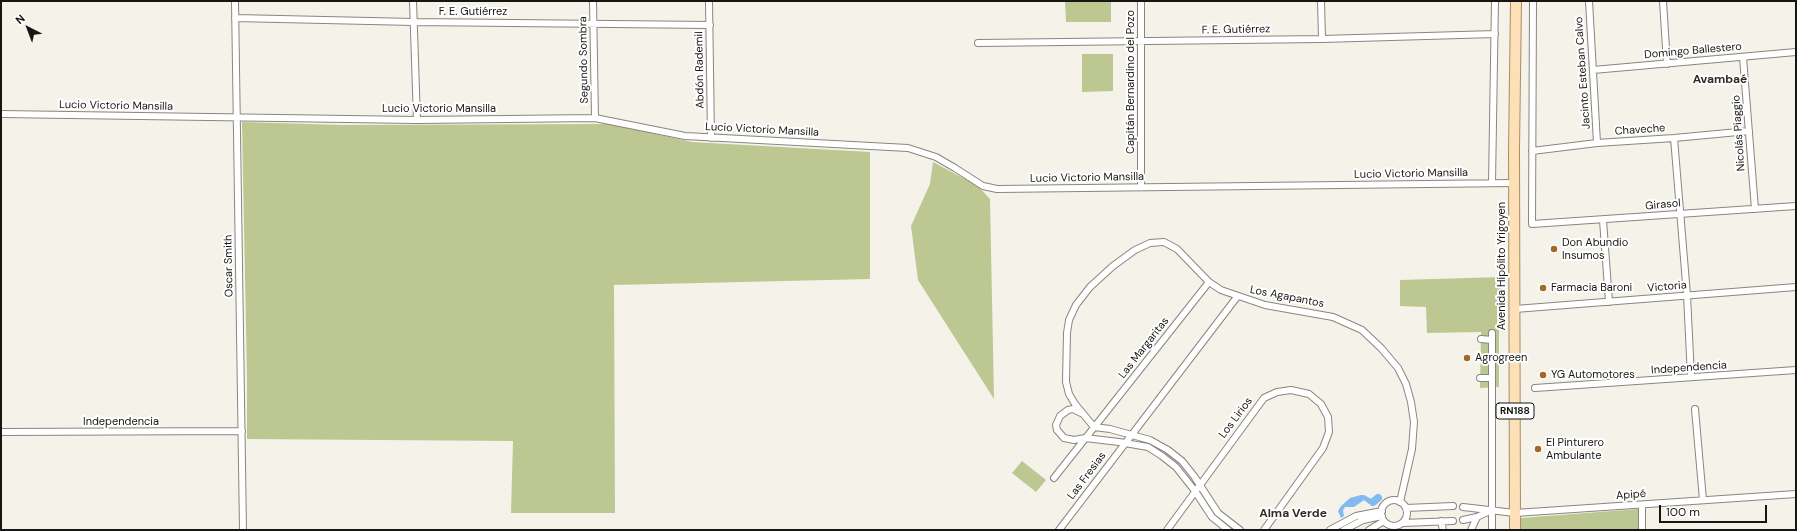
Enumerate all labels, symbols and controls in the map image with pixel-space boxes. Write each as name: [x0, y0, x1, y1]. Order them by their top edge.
street label: F. E. Gutiérrez: [439, 5, 507, 19]
north arrow: [8, 8, 48, 48]
street label: Capitán Bernardino del Pozo: [1124, 10, 1138, 154]
text: N: [12, 11, 28, 27]
street label: Segundo Sombra: [577, 16, 591, 104]
street label: Jacinto Esteban Calvo: [1572, 16, 1594, 130]
street label: F. E. Gutiérrez: [1202, 23, 1270, 37]
street label: Abdón Rademil: [693, 31, 707, 109]
street label: Domingo Ballestero: [1644, 40, 1742, 62]
district label: Avambaé: [1693, 73, 1747, 87]
street label: Nicolás Piaggio: [1730, 94, 1748, 172]
street label: Lucio Victorio Mansilla: [59, 98, 173, 114]
street label: Lucio Victorio Mansilla: [382, 102, 496, 116]
street label: Lucio Victorio Mansilla: [705, 120, 819, 140]
street label: Chaveche: [1614, 122, 1666, 138]
street label: Lucio Victorio Mansilla: [1354, 166, 1468, 182]
street label: Lucio Victorio Mansilla: [1030, 170, 1144, 186]
street label: Girasol: [1645, 197, 1681, 213]
street label: Avenida Hipólito Yrigoyen: [1495, 202, 1509, 330]
street label: Oscar Smith: [222, 235, 236, 297]
place label: Don Abundio Insumos: [1562, 236, 1628, 262]
marker: Don Abundio Insumos: [1549, 244, 1559, 254]
street label: Victoria: [1647, 279, 1687, 295]
place label: Farmacia Baroni: [1551, 281, 1632, 295]
street label: Los Agapantos: [1249, 283, 1325, 311]
marker: Farmacia Baroni: [1538, 283, 1548, 293]
street label: Las Margaritas: [1116, 315, 1172, 381]
place label: Agrogreen: [1475, 351, 1527, 365]
marker: Agrogreen: [1462, 353, 1472, 363]
street label: Independencia: [1651, 359, 1727, 377]
place label: YG Automotores: [1551, 368, 1635, 382]
marker: YG Automotores: [1538, 370, 1548, 380]
street label: Los Lirios: [1216, 395, 1256, 441]
road number: RN188: [1496, 403, 1534, 419]
street label: Independencia: [83, 415, 159, 429]
place label: El Pinturero Ambulante: [1546, 436, 1604, 462]
marker: El Pinturero Ambulante: [1533, 444, 1543, 454]
street label: Las Fresias: [1065, 450, 1109, 502]
street label: Apipé: [1616, 487, 1646, 503]
scale bar: [1661, 497, 1769, 523]
text: 100 m: [1666, 504, 1700, 520]
district label: Alma Verde: [1259, 507, 1327, 521]

